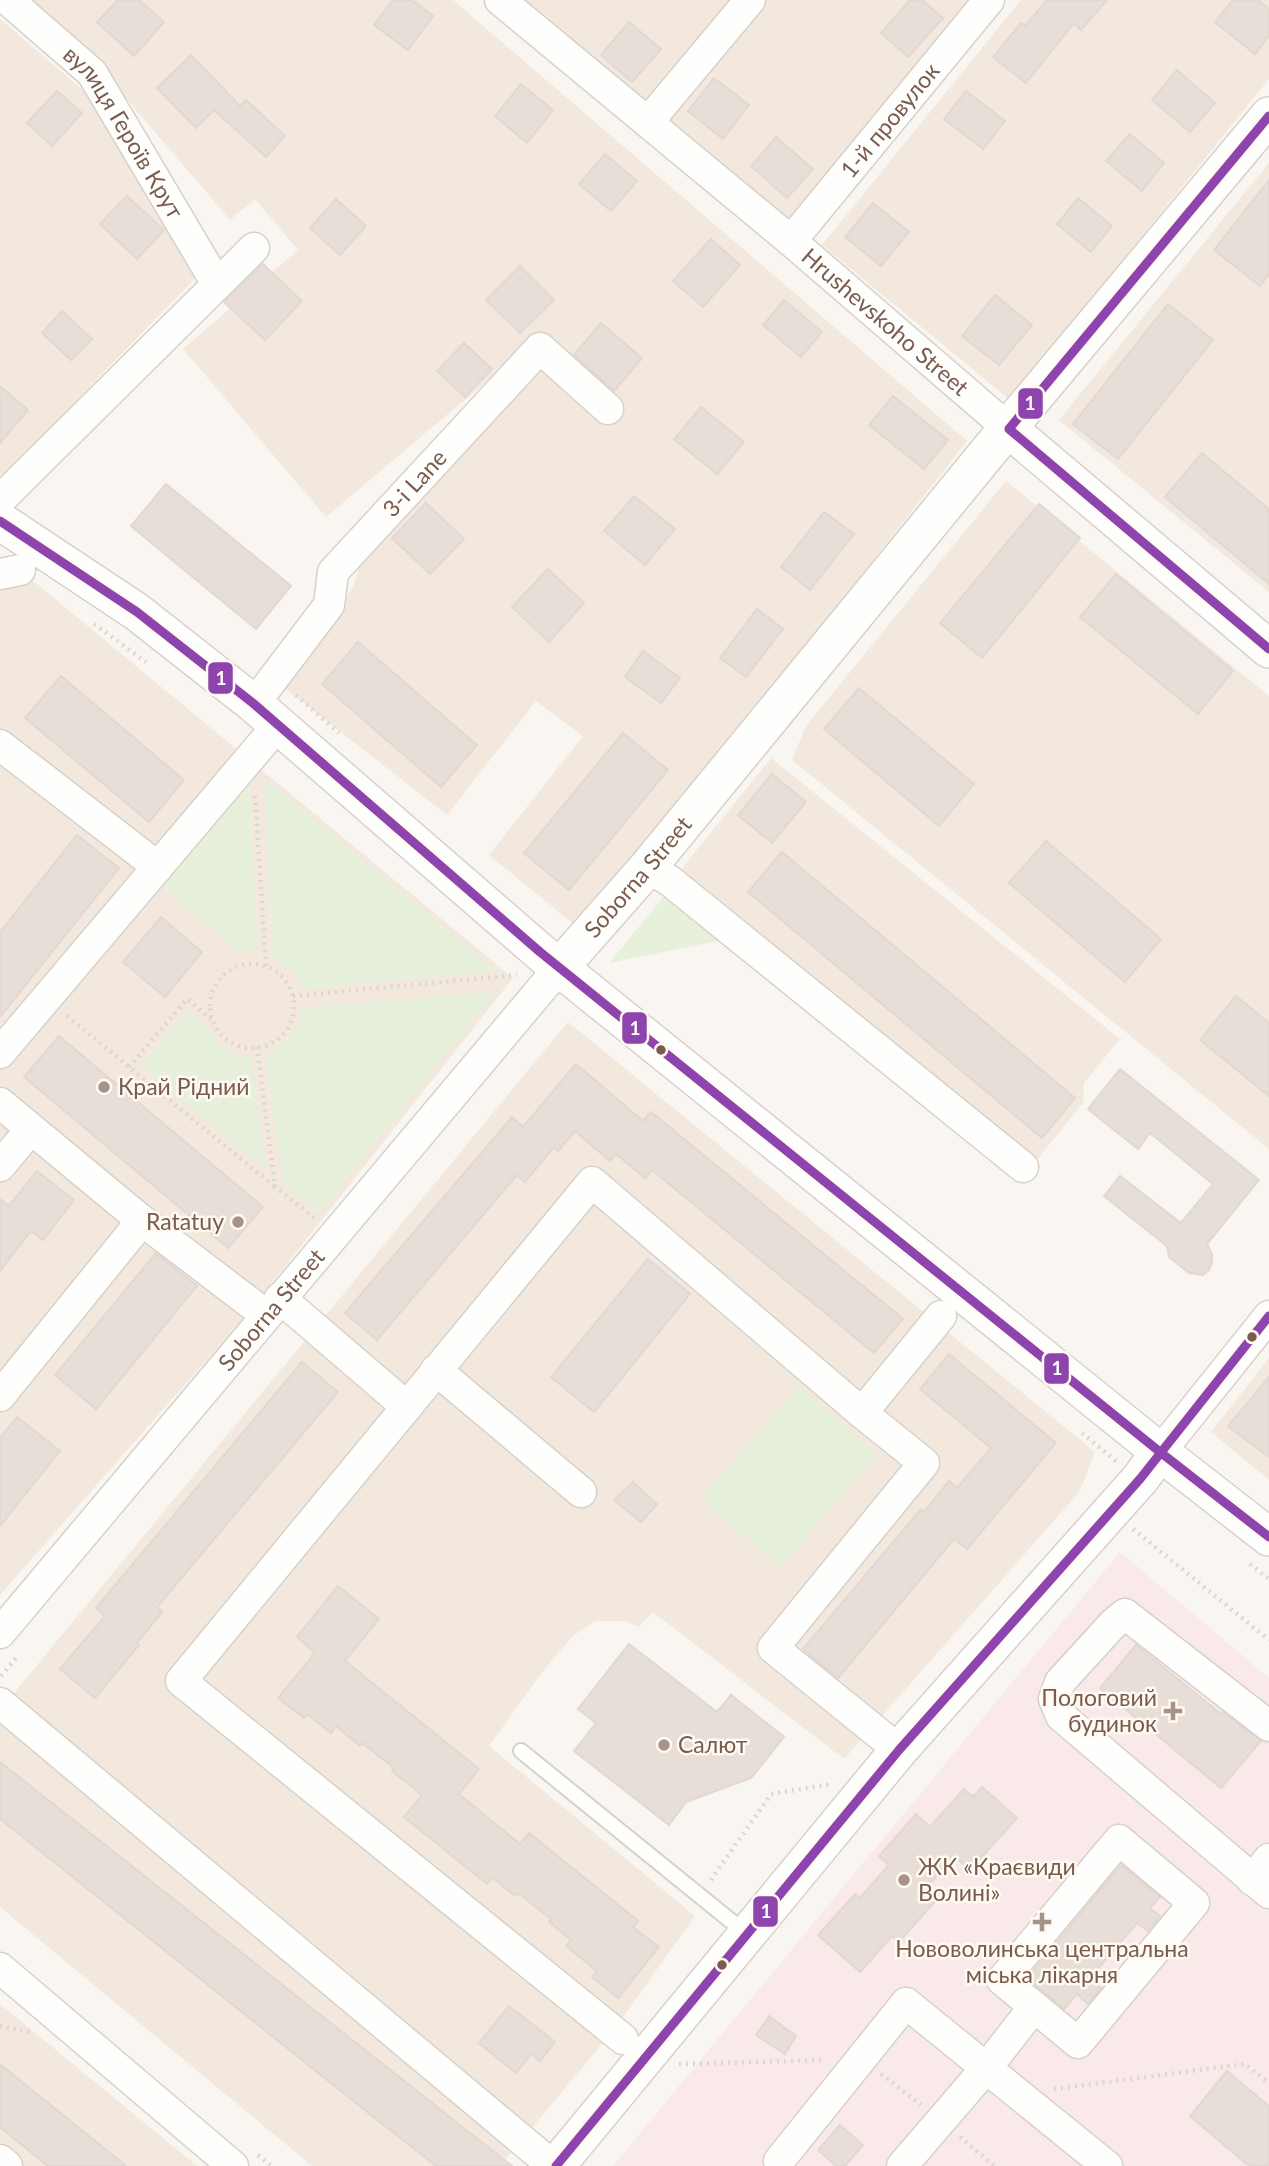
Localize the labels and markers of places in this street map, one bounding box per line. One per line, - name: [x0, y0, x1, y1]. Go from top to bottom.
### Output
- unlabelled marker: [654, 1043, 668, 1057]
- place label: Край Рідний: [118, 1072, 250, 1100]
- marker: Край Рідний: [96, 1079, 112, 1095]
- place label: Ratatuy: [146, 1207, 224, 1235]
- marker: Ratatuy: [230, 1214, 246, 1230]
- unlabelled marker: [1245, 1330, 1259, 1344]
- place label: Пологовий будинок: [1041, 1683, 1157, 1737]
- marker: Пологовий будинок: [1163, 1701, 1183, 1721]
- place label: Салют: [678, 1730, 748, 1758]
- marker: Салют: [656, 1737, 672, 1753]
- place label: ЖК «Краєвиди Волині»: [918, 1852, 1076, 1906]
- marker: ЖК «Краєвиди Волині»: [896, 1872, 912, 1888]
- marker: Нововолинська центральна міська лікарня: [1032, 1912, 1052, 1932]
- place label: Нововолинська центральна міська лікарня: [895, 1934, 1189, 1988]
- unlabelled marker: [715, 1958, 729, 1972]

